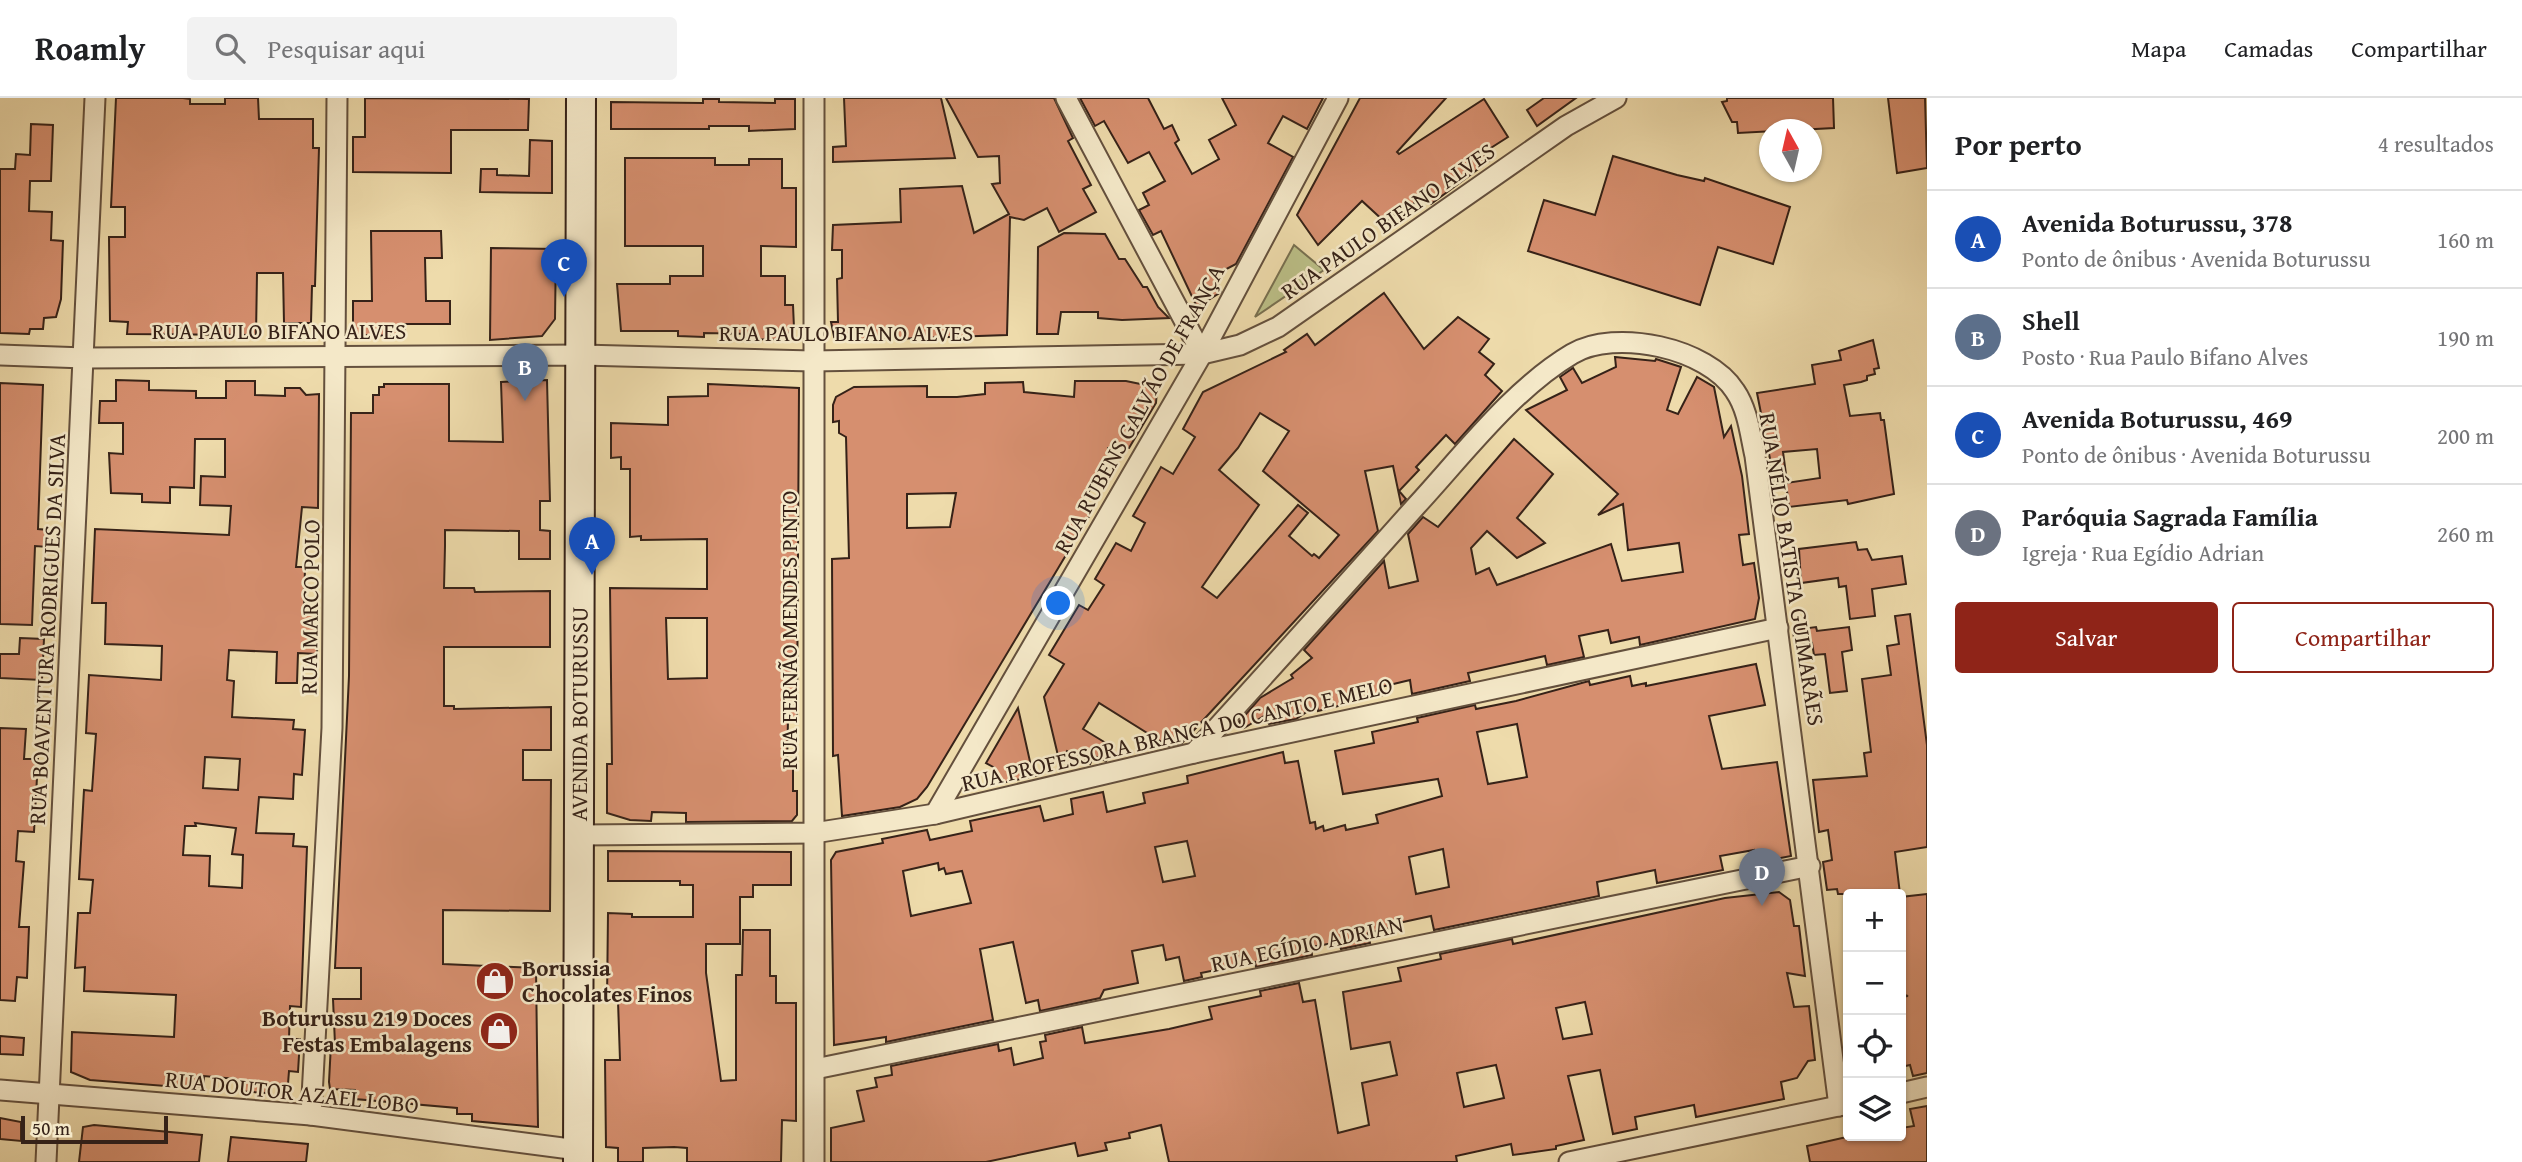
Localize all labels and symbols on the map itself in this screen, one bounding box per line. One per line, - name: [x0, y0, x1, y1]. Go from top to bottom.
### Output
- north arrow: [1759, 119, 1822, 182]
- street label: RUA PAULO BIFANO ALVES: [1274, 134, 1501, 307]
- pin: C: [541, 239, 587, 297]
- street label: RUA RUBENS GALVÃO DE FRANÇA: [1045, 258, 1232, 559]
- street label: RUA PAULO BIFANO ALVES: [152, 314, 406, 347]
- street label: RUA PAULO BIFANO ALVES: [719, 316, 973, 349]
- pin: B: [502, 343, 548, 401]
- street label: RUA NÉLIO BATISTA GUIMARÃES: [1751, 410, 1834, 728]
- street label: RUA BOAVENTURA RODRIGUES DA SILVA: [20, 433, 73, 825]
- street label: RUA FERNÃO MENDES PINTO: [772, 490, 805, 770]
- pin: A: [569, 517, 615, 575]
- street label: RUA MARCO POLO: [291, 519, 328, 695]
- your location: [1041, 586, 1075, 620]
- street label: AVENIDA BOTURUSSU: [562, 607, 596, 821]
- street label: RUA PROFESSORA BRANCA DO CANTO E MELO: [958, 668, 1396, 799]
- pin: D: [1739, 848, 1785, 906]
- street label: RUA EGÍDIO ADRIAN: [1208, 907, 1406, 980]
- place label: Borussia Chocolates Finos: [522, 951, 692, 1010]
- shop icon: Borussia Chocolates Finos: [474, 960, 516, 1002]
- place label: Boturussu 219 Doces Festas Embalagens: [262, 1001, 472, 1060]
- shop icon: Boturussu 219 Doces Festas Embalagens: [478, 1010, 520, 1052]
- street label: RUA DOUTOR AZAEL LOBO: [164, 1062, 420, 1121]
- scale bar: [21, 1113, 168, 1145]

